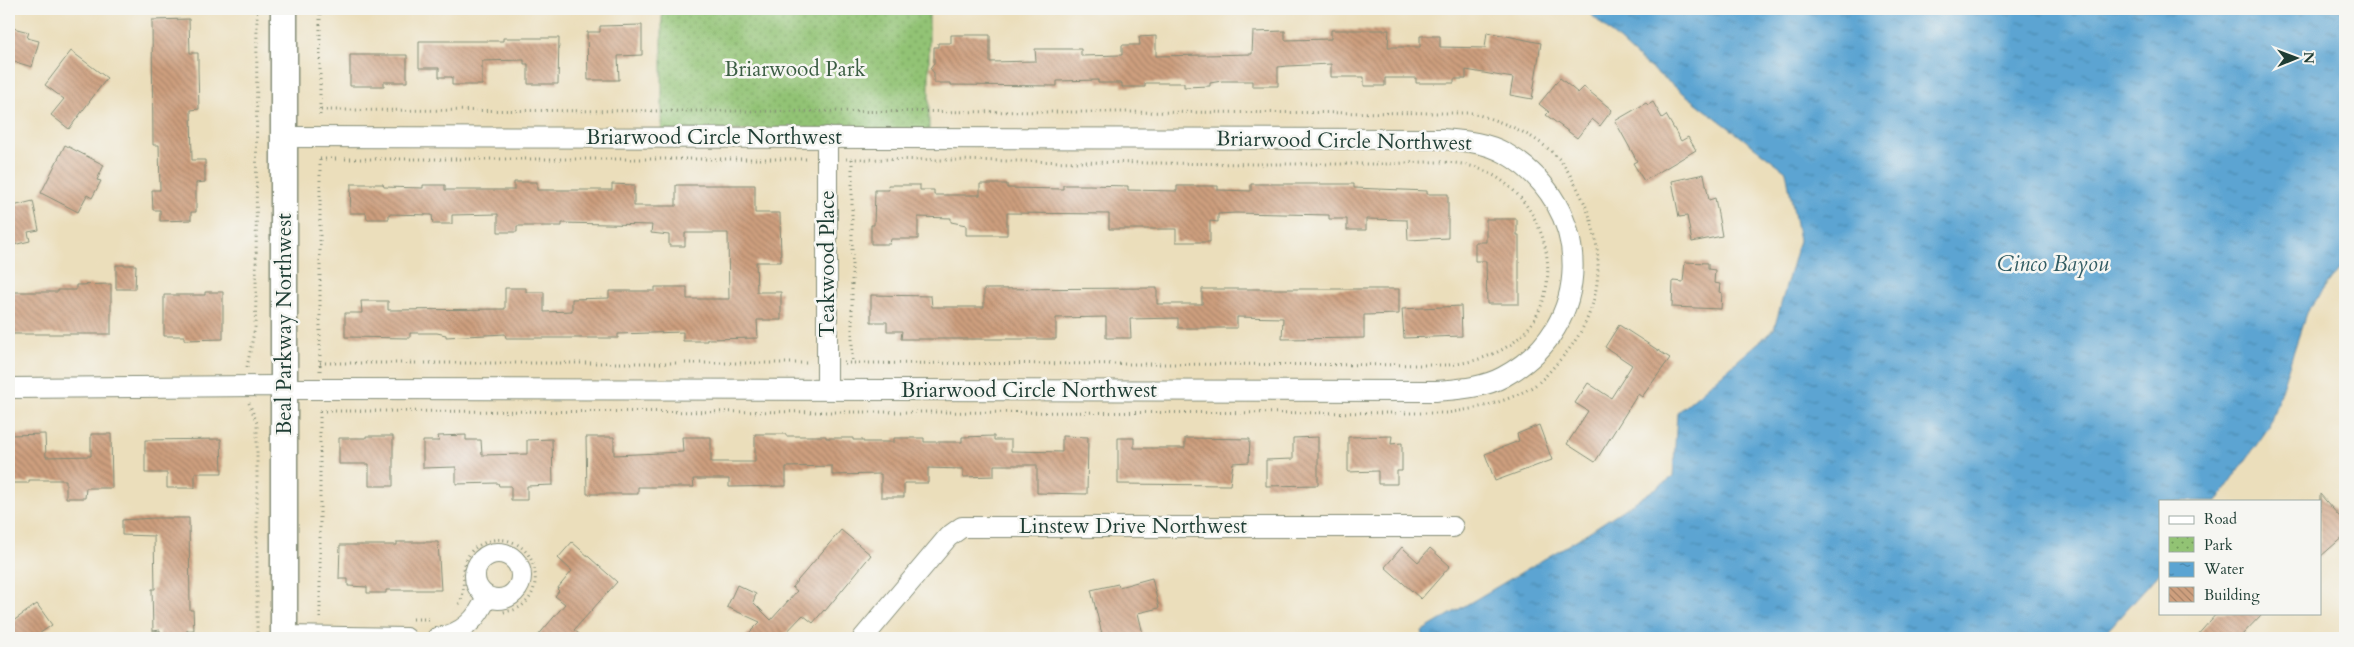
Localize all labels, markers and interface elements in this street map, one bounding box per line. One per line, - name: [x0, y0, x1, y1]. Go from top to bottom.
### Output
- north arrow: [2272, 32, 2322, 82]
- text: N: [2299, 52, 2318, 64]
- park label: Briarwood Park: [724, 55, 866, 84]
- street label: Briarwood Circle Northwest: [586, 123, 842, 152]
- street label: Briarwood Circle Northwest: [1216, 124, 1472, 158]
- street label: Teakwood Place: [813, 190, 842, 338]
- street label: Beal Parkway Northwest: [270, 213, 299, 435]
- water label: Cinco Bayou: [1997, 249, 2109, 279]
- street label: Briarwood Circle Northwest: [901, 376, 1157, 405]
- legend: [2159, 500, 2322, 614]
- text: Road: [2204, 509, 2237, 529]
- street label: Linstew Drive Northwest: [1019, 512, 1247, 541]
- text: Park: [2204, 535, 2233, 555]
- text: Water: [2203, 559, 2245, 579]
- text: Building: [2204, 585, 2260, 605]

